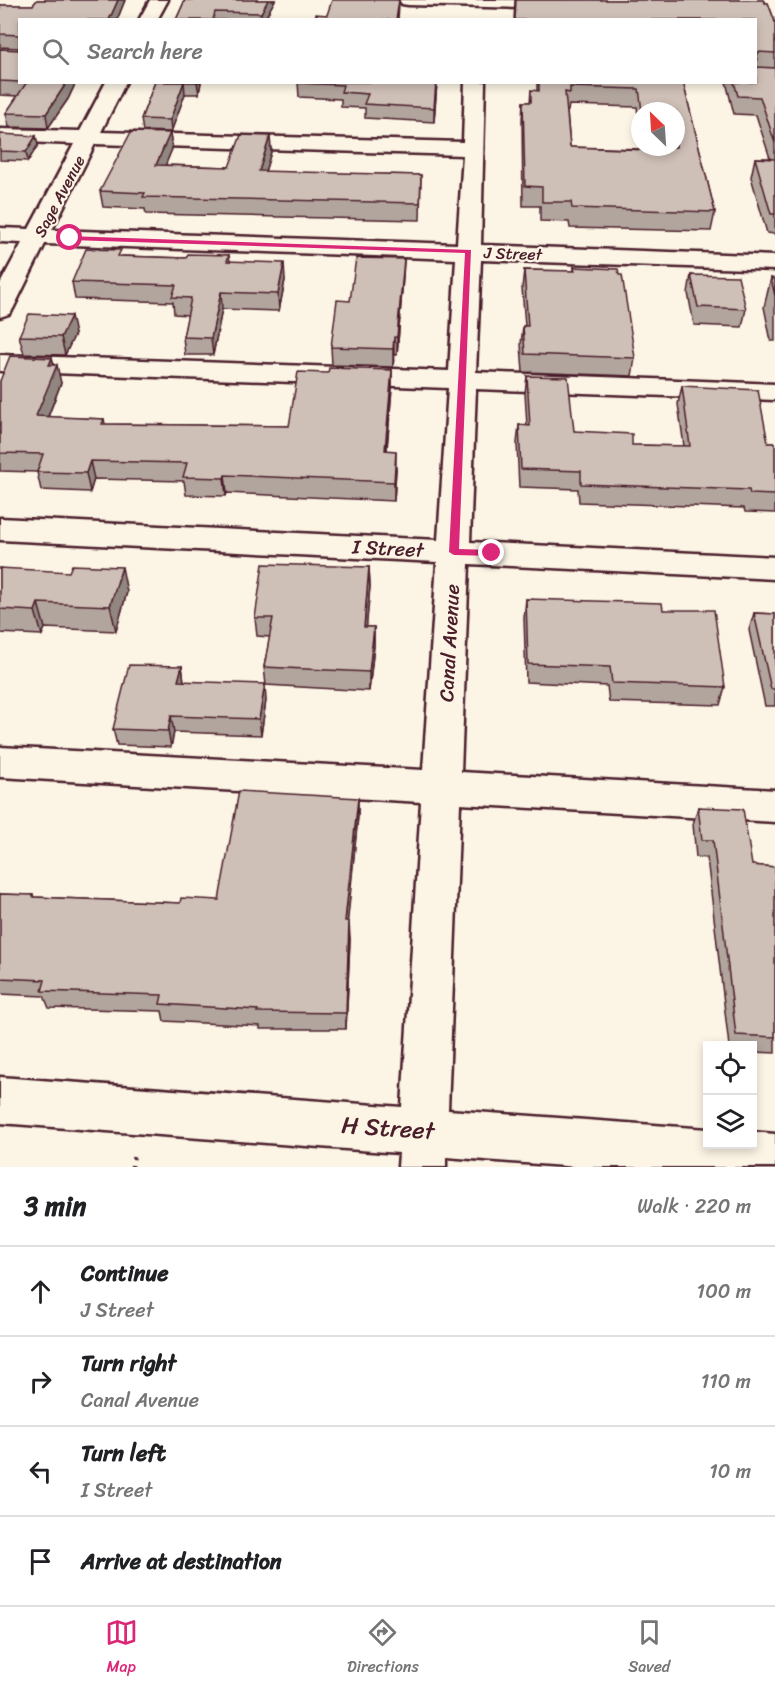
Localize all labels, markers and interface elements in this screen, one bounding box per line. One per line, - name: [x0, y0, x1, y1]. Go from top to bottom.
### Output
- search box: [18, 18, 757, 84]
- text: Search here: [87, 32, 203, 71]
- icon: search: [39, 35, 72, 68]
- north arrow: [631, 102, 685, 156]
- street label: Sage Avenue: [26, 150, 93, 243]
- route start: [56, 224, 82, 250]
- street label: J Street: [482, 238, 543, 269]
- street label: I Street: [350, 529, 425, 568]
- route end: [478, 539, 504, 565]
- street label: Canal Avenue: [429, 583, 470, 703]
- map controls: [703, 1041, 757, 1149]
- button: locate: [703, 1041, 757, 1095]
- button: layers: [703, 1095, 757, 1149]
- street label: H Street: [340, 1104, 437, 1152]
- text: 3 min: [24, 1183, 86, 1229]
- text: Walk · 220 m: [637, 1189, 751, 1224]
- text: Continue: [81, 1254, 169, 1293]
- text: 100 m: [697, 1274, 751, 1309]
- icon: ahead: [24, 1275, 57, 1308]
- text: J Street: [81, 1293, 154, 1328]
- text: Turn right: [81, 1344, 176, 1383]
- text: 110 m: [701, 1364, 751, 1399]
- icon: right: [24, 1365, 57, 1398]
- text: Canal Avenue: [81, 1383, 199, 1418]
- text: Turn left: [81, 1434, 166, 1473]
- text: 10 m: [709, 1454, 751, 1489]
- icon: left: [24, 1455, 57, 1488]
- text: I Street: [81, 1473, 152, 1508]
- text: Arrive at destination: [81, 1542, 282, 1581]
- icon: arrive: [24, 1545, 57, 1578]
- tab: Map: [105, 1616, 138, 1681]
- tab: Directions: [347, 1616, 419, 1681]
- tab: Saved: [628, 1616, 670, 1681]

